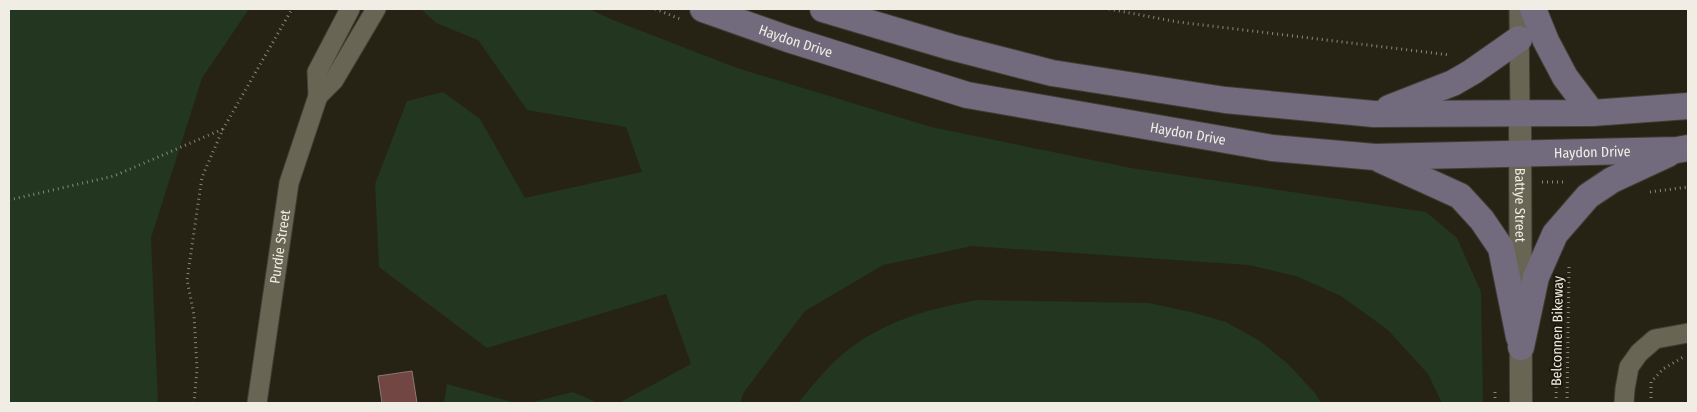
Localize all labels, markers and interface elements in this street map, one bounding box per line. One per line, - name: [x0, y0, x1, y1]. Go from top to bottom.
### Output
- street label: Haydon Drive: [756, 21, 835, 61]
- street label: Haydon Drive: [1149, 119, 1227, 149]
- street label: Haydon Drive: [1554, 143, 1631, 162]
- street label: Battye Street: [1511, 168, 1528, 243]
- street label: Purdie Street: [266, 208, 294, 285]
- street label: Belconnen Bikeway: [1548, 275, 1567, 386]

